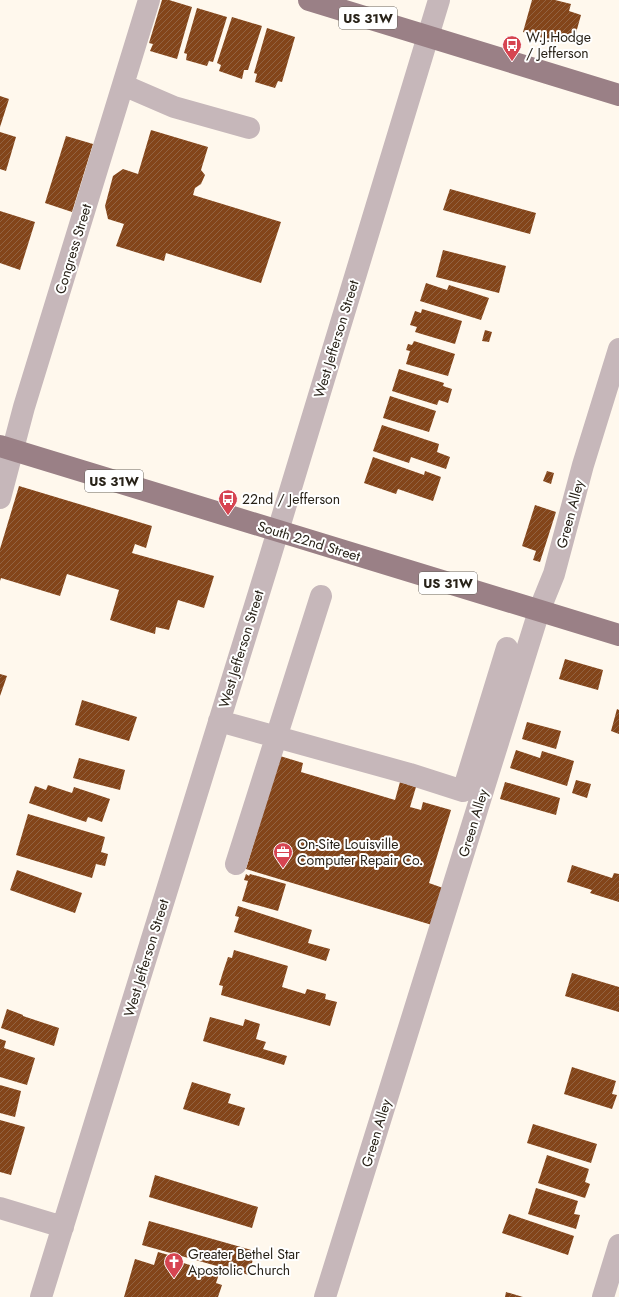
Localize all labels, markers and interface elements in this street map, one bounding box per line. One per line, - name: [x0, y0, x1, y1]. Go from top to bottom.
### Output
- road number: US 31W: [339, 7, 397, 29]
- place label: W.J.Hodge / Jefferson: [526, 27, 591, 63]
- bus stop icon: W.J.Hodge / Jefferson: [501, 34, 523, 62]
- street label: Congress Street: [50, 201, 96, 297]
- street label: West Jefferson Street: [309, 277, 364, 400]
- road number: US 31W: [85, 470, 143, 492]
- street label: Green Alley: [551, 477, 589, 551]
- bus stop icon: 22nd / Jefferson: [217, 488, 239, 516]
- place label: 22nd / Jefferson: [242, 489, 340, 509]
- street label: South 22nd Street: [255, 516, 363, 566]
- road number: US 31W: [419, 572, 477, 594]
- street label: West Jefferson Street: [214, 587, 269, 710]
- street label: Green Alley: [453, 786, 493, 860]
- place label: On-Site Louisville Computer Repair Co.: [297, 834, 423, 870]
- office icon: On-Site Louisville Computer Repair Co.: [272, 841, 294, 869]
- street label: West Jefferson Street: [119, 896, 174, 1019]
- street label: Green Alley: [356, 1096, 396, 1170]
- place label: Greater Bethel Star Apostolic Church: [188, 1244, 300, 1280]
- church icon: Greater Bethel Star Apostolic Church: [163, 1251, 185, 1279]

